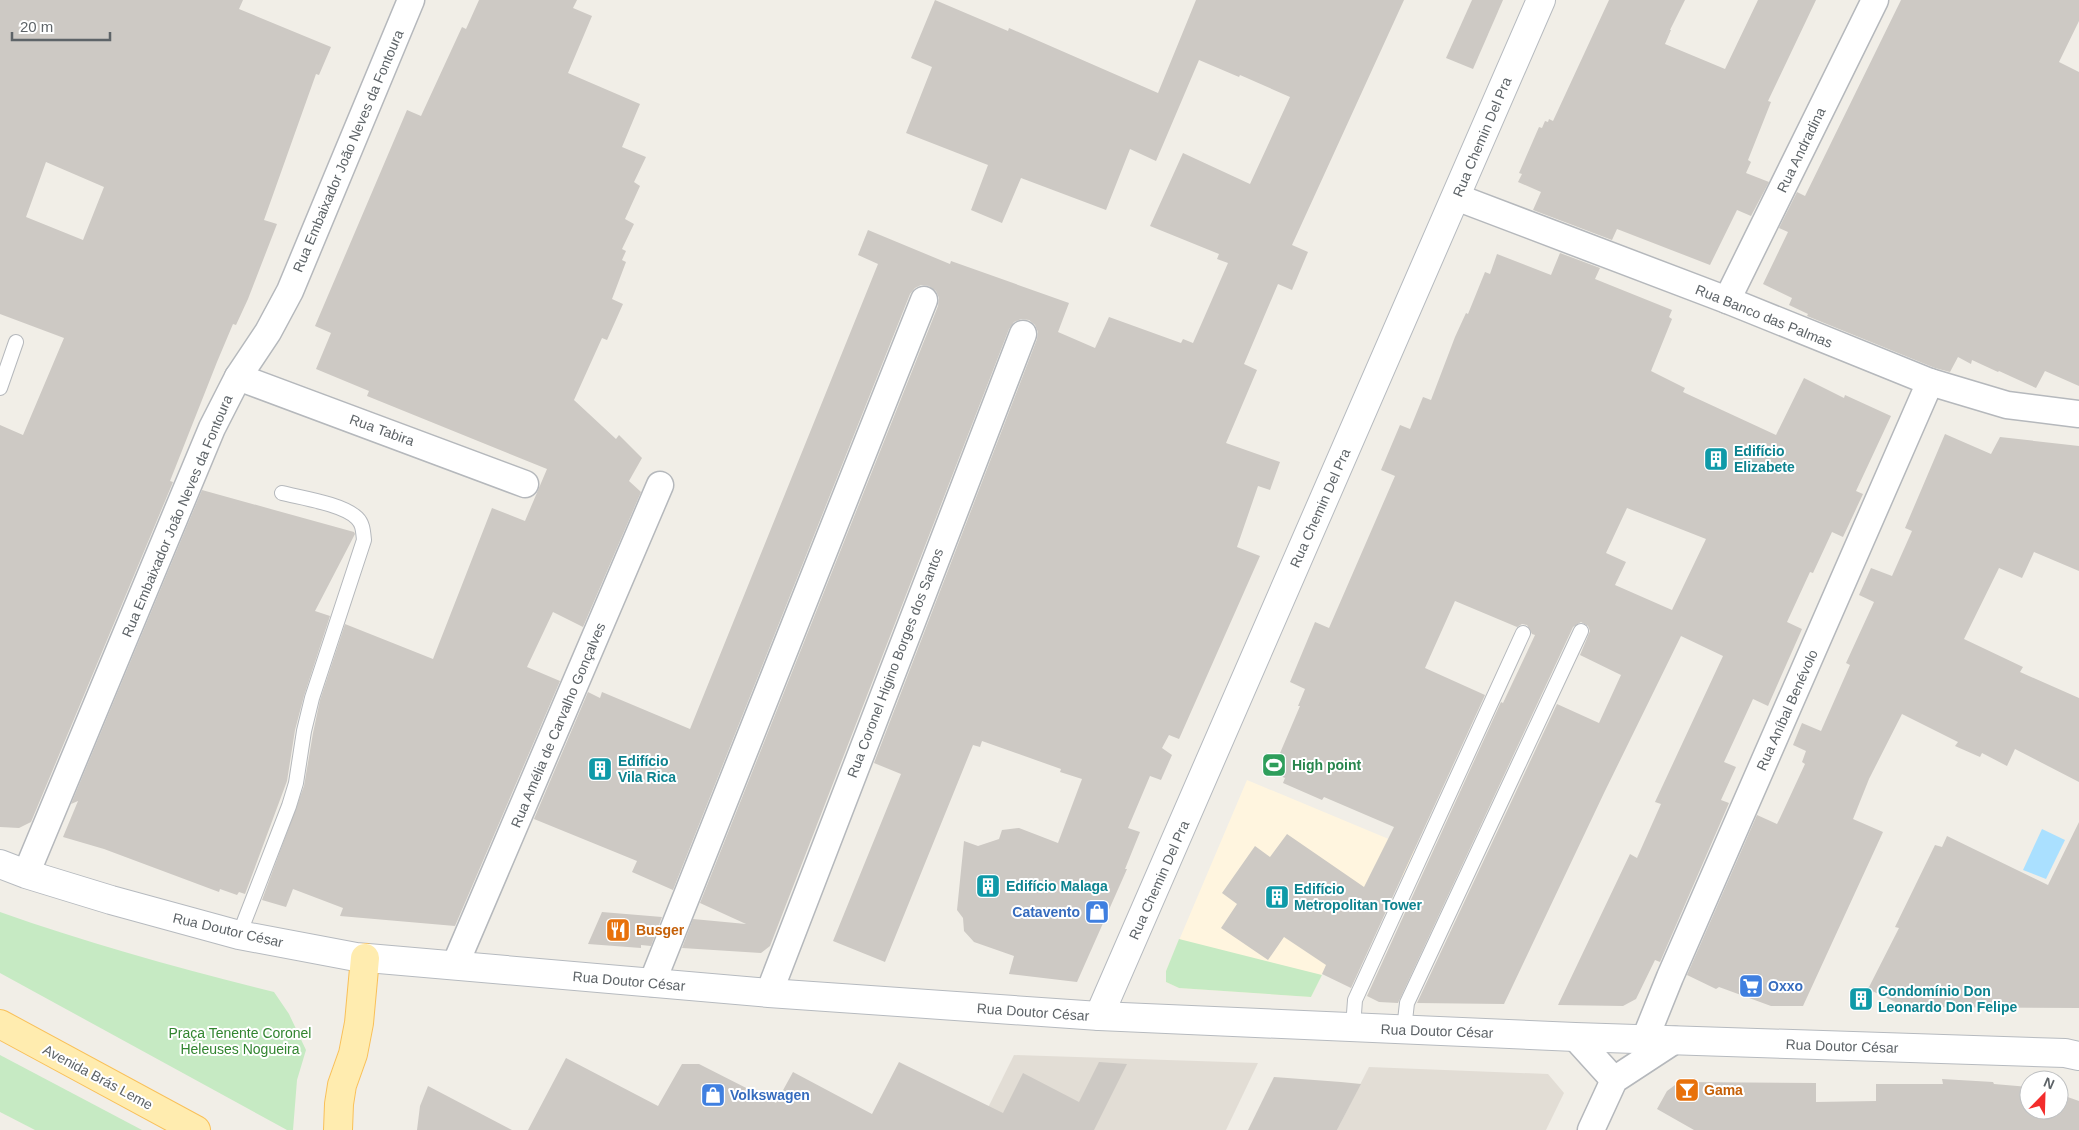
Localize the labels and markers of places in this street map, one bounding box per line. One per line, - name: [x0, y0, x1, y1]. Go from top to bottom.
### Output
- place label: Edifício Elizabete: [1734, 443, 1795, 475]
- building icon: Edifício Elizabete: [1703, 446, 1729, 472]
- sports icon: High point: [1261, 752, 1287, 778]
- place label: Edifício Vila Rica: [618, 753, 676, 785]
- building icon: Edifício Vila Rica: [587, 756, 613, 782]
- place label: High point: [1292, 757, 1362, 773]
- building icon: Edifício Malaga: [975, 873, 1001, 899]
- place label: Edifício Malaga: [1006, 878, 1108, 894]
- place label: Edifício Metropolitan Tower: [1294, 881, 1423, 913]
- building icon: Edifício Metropolitan Tower: [1264, 884, 1290, 910]
- shop icon: Catavento: [1084, 899, 1110, 925]
- place label: Catavento: [1012, 904, 1080, 920]
- restaurant icon: Busger: [605, 917, 631, 943]
- place label: Busger: [636, 922, 685, 938]
- supermarket icon: Oxxo: [1738, 973, 1764, 999]
- place label: Oxxo: [1768, 978, 1803, 994]
- place label: Condomínio Don Leonardo Don Felipe: [1878, 983, 2017, 1015]
- building icon: Condomínio Don Leonardo Don Felipe: [1848, 986, 1874, 1012]
- bar icon: Gama: [1674, 1077, 1700, 1103]
- shop icon: Volkswagen: [700, 1082, 726, 1108]
- place label: Gama: [1704, 1082, 1743, 1098]
- place label: Volkswagen: [730, 1087, 810, 1103]

